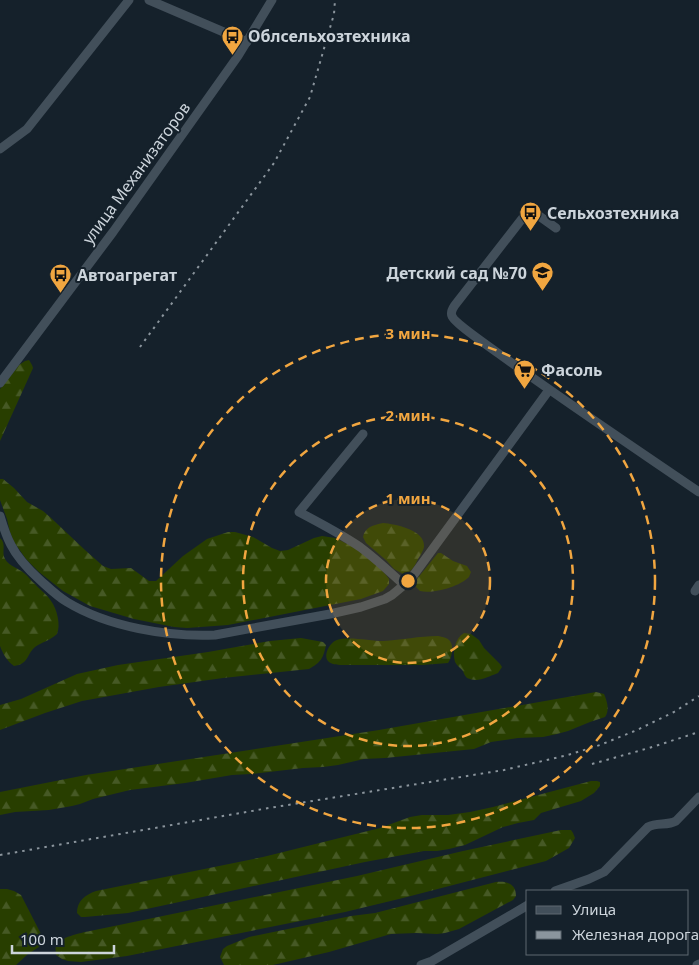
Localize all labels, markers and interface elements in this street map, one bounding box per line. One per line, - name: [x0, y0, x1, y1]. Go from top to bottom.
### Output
- bus stop icon: Облсельхозтехника: [220, 24, 244, 55]
- place label: Облсельхозтехника: [248, 25, 411, 47]
- street label: улица Механизаторов: [77, 98, 195, 248]
- bus stop icon: Сельхозтехника: [519, 201, 543, 232]
- place label: Сельхозтехника: [547, 202, 679, 224]
- school or university icon: Детский сад №70: [531, 261, 555, 292]
- place label: Детский сад №70: [386, 262, 527, 284]
- bus stop icon: Автоагрегат: [49, 263, 73, 294]
- place label: Автоагрегат: [77, 264, 177, 286]
- text: 3 мин: [386, 323, 431, 343]
- supermarket icon: Фасоль: [513, 358, 537, 389]
- place label: Фасоль: [541, 359, 603, 381]
- text: 2 мин: [386, 405, 431, 425]
- text: 1 мин: [386, 488, 431, 508]
- centre of rings: [399, 572, 417, 590]
- legend: [526, 890, 689, 955]
- text: Улица: [572, 899, 616, 919]
- scale bar: [12, 922, 115, 954]
- text: Железная дорога: [572, 924, 699, 944]
- text: 100 m: [20, 929, 64, 949]

